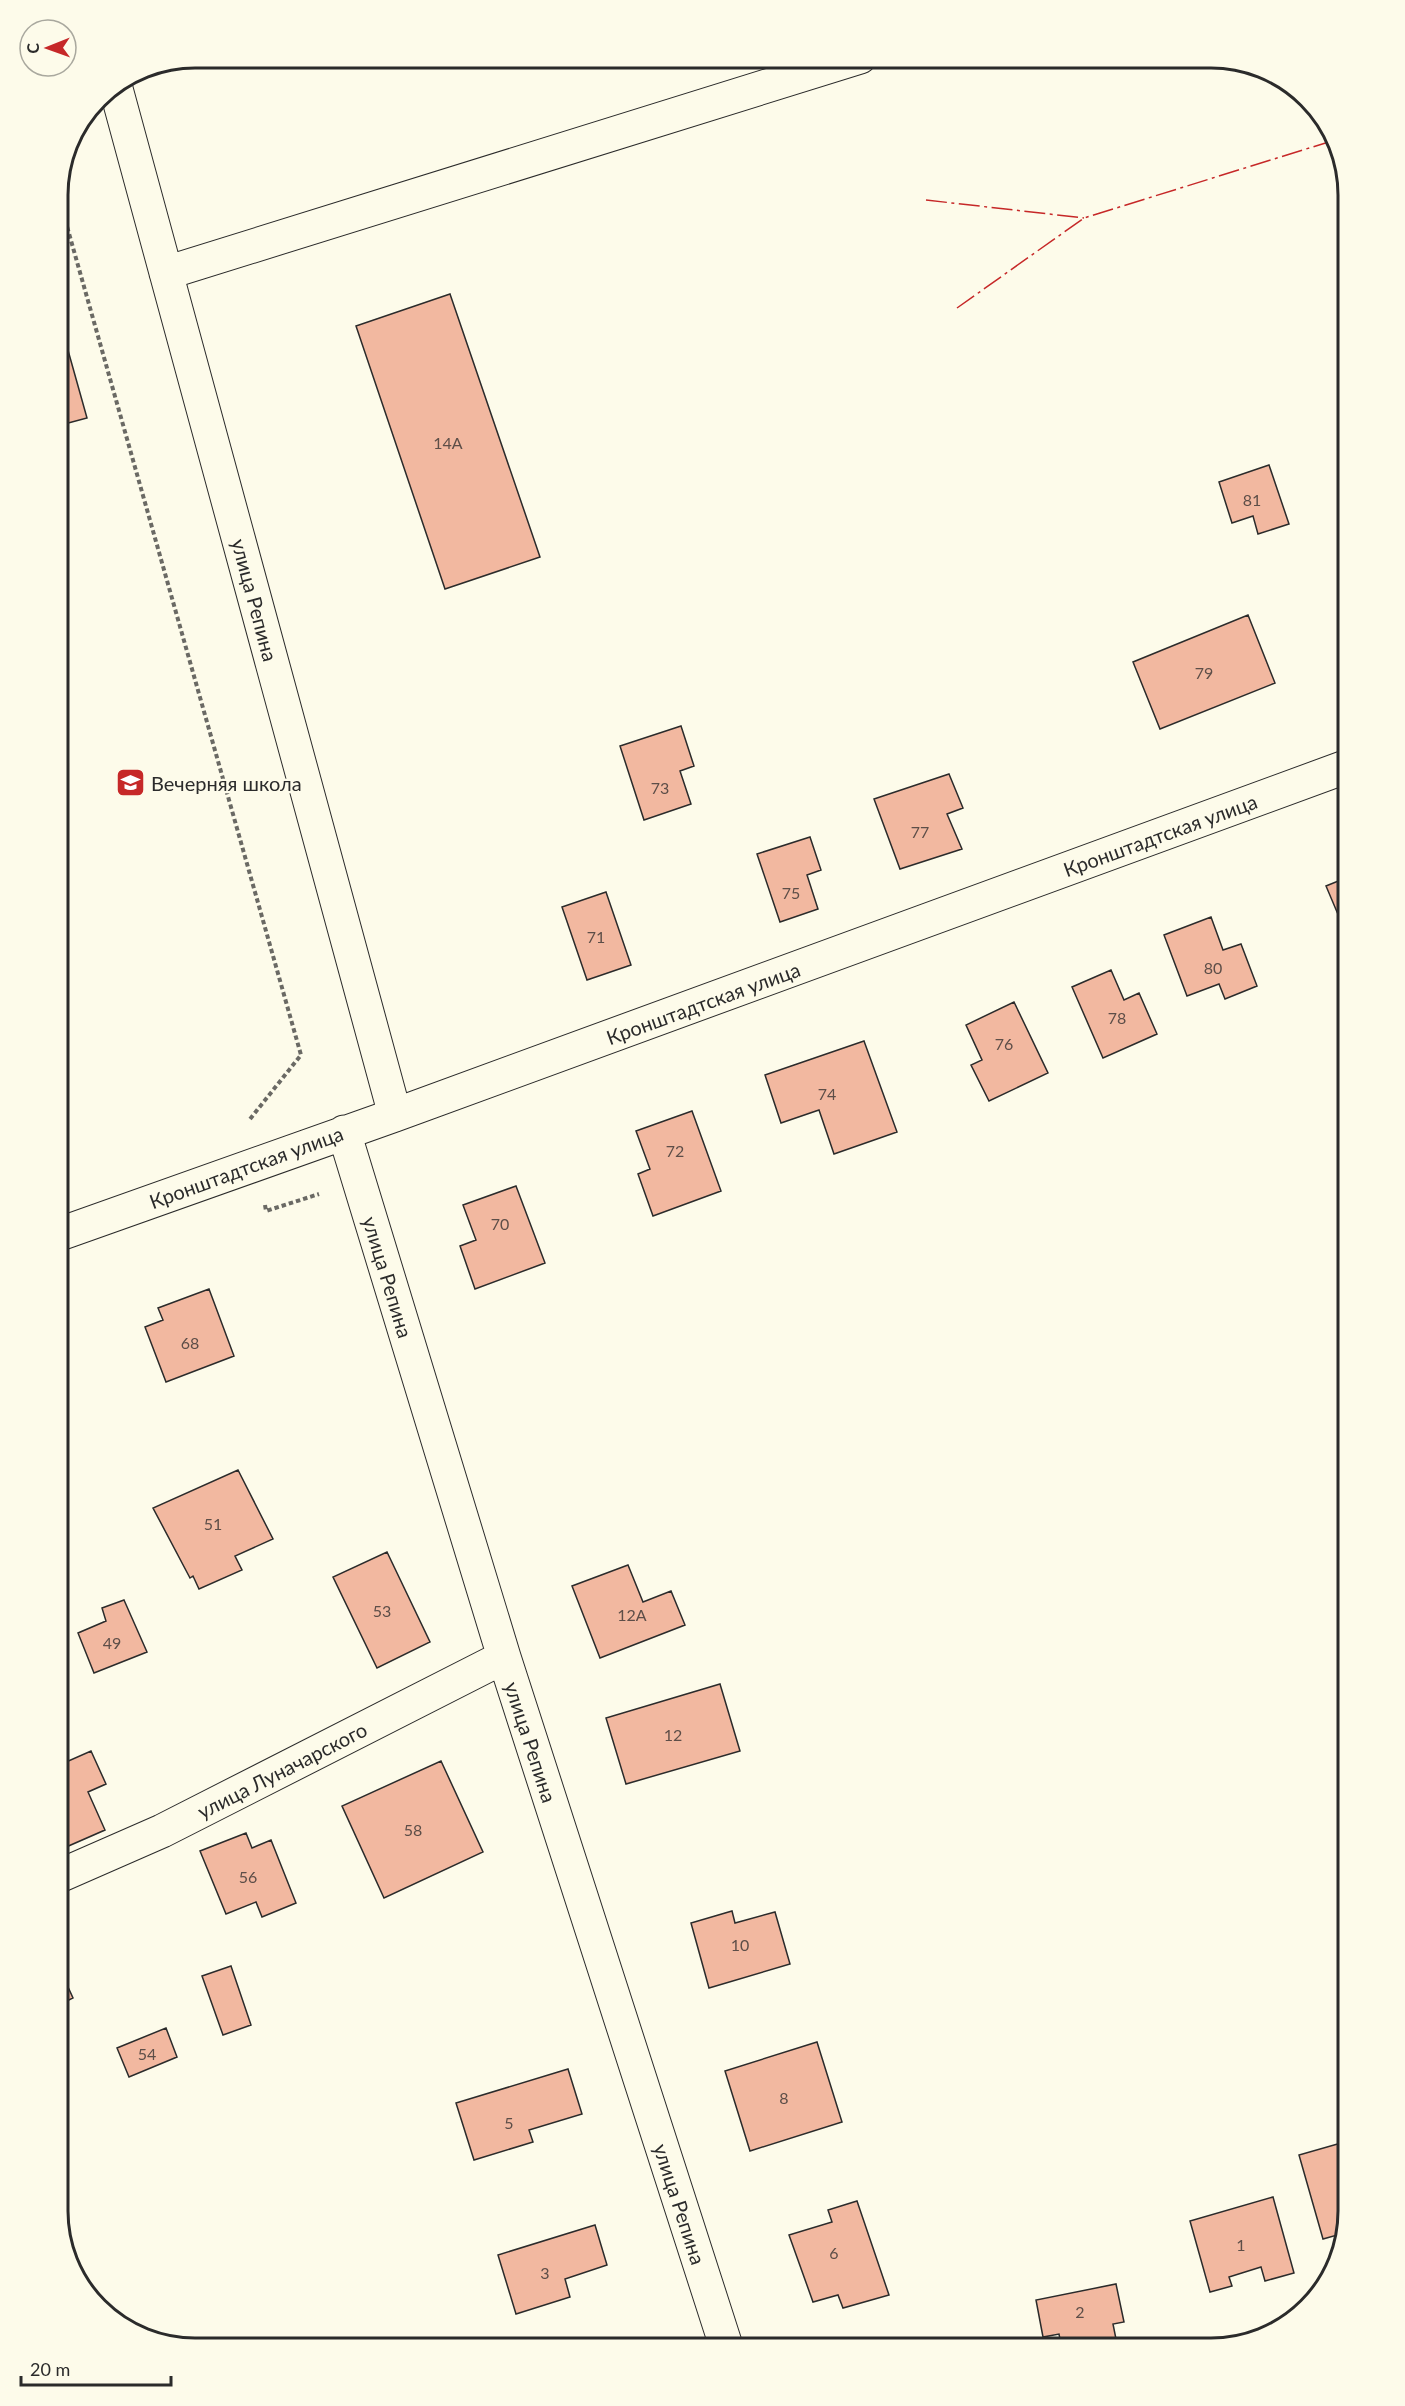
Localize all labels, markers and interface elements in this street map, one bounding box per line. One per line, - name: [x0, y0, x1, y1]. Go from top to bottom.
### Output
- north arrow: [18, 18, 78, 78]
- text: С: [23, 42, 42, 54]
- house number: 14А: [433, 433, 463, 452]
- house number: 81: [1243, 490, 1261, 509]
- street label: улица Репина: [227, 536, 283, 664]
- house number: 79: [1195, 663, 1213, 682]
- school or university icon: Вечерняя школа: [114, 767, 146, 799]
- place label: Вечерняя школа: [151, 771, 302, 795]
- house number: 73: [651, 778, 669, 797]
- street label: Кронштадтская улица: [1060, 789, 1260, 881]
- house number: 77: [911, 822, 929, 841]
- house number: 75: [782, 883, 800, 902]
- house number: 71: [587, 927, 605, 946]
- street label: Кронштадтская улица: [603, 957, 803, 1049]
- house number: 80: [1204, 958, 1222, 977]
- house number: 78: [1108, 1008, 1126, 1027]
- house number: 76: [995, 1034, 1013, 1053]
- house number: 74: [818, 1084, 836, 1103]
- street label: Кронштадтская улица: [146, 1121, 346, 1213]
- house number: 72: [666, 1141, 684, 1160]
- street label: улица Репина: [358, 1213, 418, 1341]
- house number: 70: [491, 1214, 509, 1233]
- house number: 68: [181, 1333, 199, 1352]
- house number: 51: [204, 1514, 222, 1533]
- house number: 53: [373, 1601, 391, 1620]
- house number: 12А: [617, 1605, 647, 1624]
- house number: 49: [103, 1633, 121, 1652]
- street label: улица Репина: [500, 1678, 562, 1806]
- street label: улица Луначарского: [193, 1717, 371, 1823]
- house number: 12: [664, 1725, 682, 1744]
- house number: 58: [404, 1820, 422, 1839]
- house number: 56: [239, 1867, 257, 1886]
- house number: 10: [731, 1935, 749, 1954]
- house number: 54: [138, 2044, 156, 2063]
- house number: 8: [779, 2088, 789, 2107]
- house number: 5: [504, 2113, 514, 2132]
- street label: улица Репина: [649, 2140, 711, 2268]
- house number: 1: [1236, 2235, 1246, 2254]
- house number: 6: [829, 2243, 839, 2262]
- house number: 3: [540, 2263, 550, 2282]
- house number: 2: [1075, 2302, 1085, 2321]
- scale bar: [21, 2349, 171, 2387]
- text: 20 m: [30, 2358, 70, 2380]

